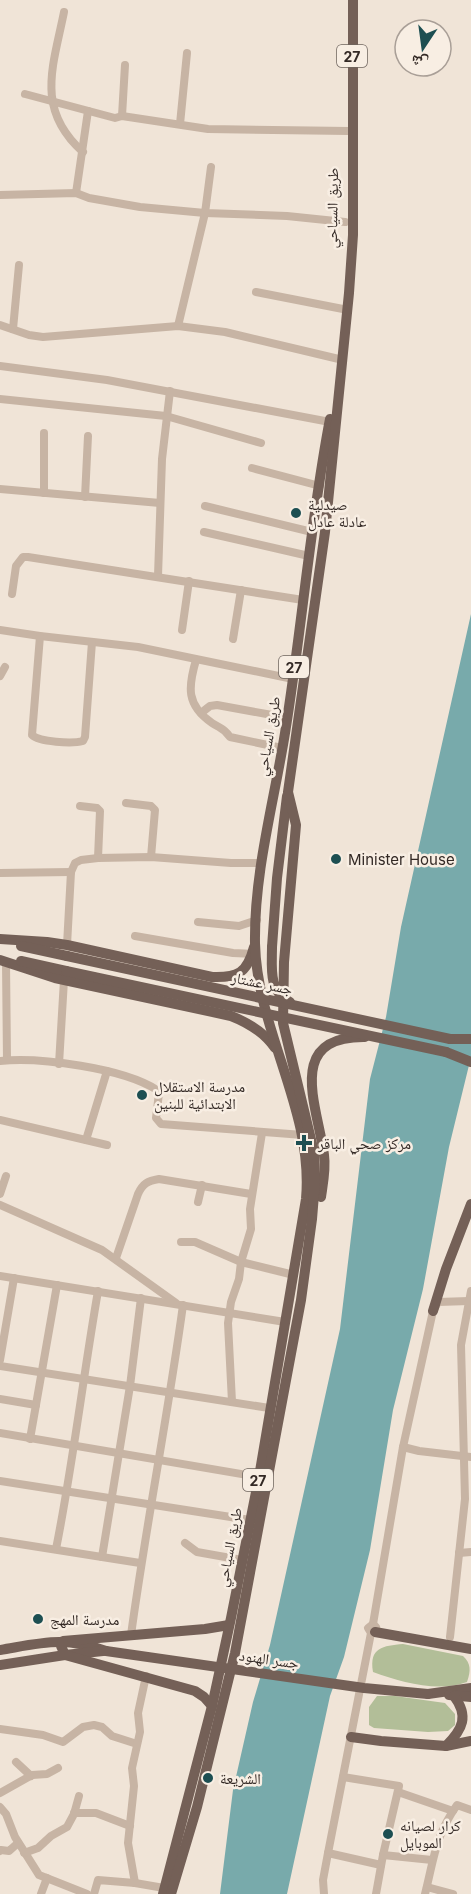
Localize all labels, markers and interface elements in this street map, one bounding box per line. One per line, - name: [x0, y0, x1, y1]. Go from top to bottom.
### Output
- north arrow: [393, 18, 453, 78]
- road number: 27: [337, 45, 367, 67]
- text: ش: [409, 51, 430, 74]
- street label: طريق السياحي: [322, 167, 345, 249]
- place label: صيدلية عادلة عادل: [308, 495, 367, 532]
- marker: صيدلية عادلة عادل: [289, 506, 303, 520]
- road number: 27: [279, 656, 309, 678]
- street label: طريق السياحي: [252, 695, 287, 778]
- place label: Minister House: [348, 850, 455, 869]
- marker: Minister House: [329, 852, 343, 866]
- street label: جسر عشتار: [229, 967, 295, 999]
- place label: مدرسة الاستقلال الابتدائية للبنين: [154, 1077, 245, 1114]
- marker: مدرسة الاستقلال الابتدائية للبنين: [135, 1088, 149, 1102]
- marker: مركز صحي الباقر: [295, 1134, 313, 1152]
- place label: مركز صحي الباقر: [317, 1134, 411, 1155]
- road number: 27: [243, 1469, 273, 1491]
- street label: طريق السياحي: [212, 1505, 249, 1589]
- place label: مدرسة المهج: [50, 1610, 119, 1630]
- marker: مدرسة المهج: [31, 1612, 45, 1626]
- street label: جسر الهنود: [238, 1645, 300, 1673]
- place label: الشريعة: [220, 1769, 261, 1788]
- marker: الشريعة: [201, 1771, 215, 1785]
- place label: كرار لصيانه الموبايل: [400, 1816, 461, 1853]
- marker: كرار لصيانه الموبايل: [381, 1827, 395, 1841]

